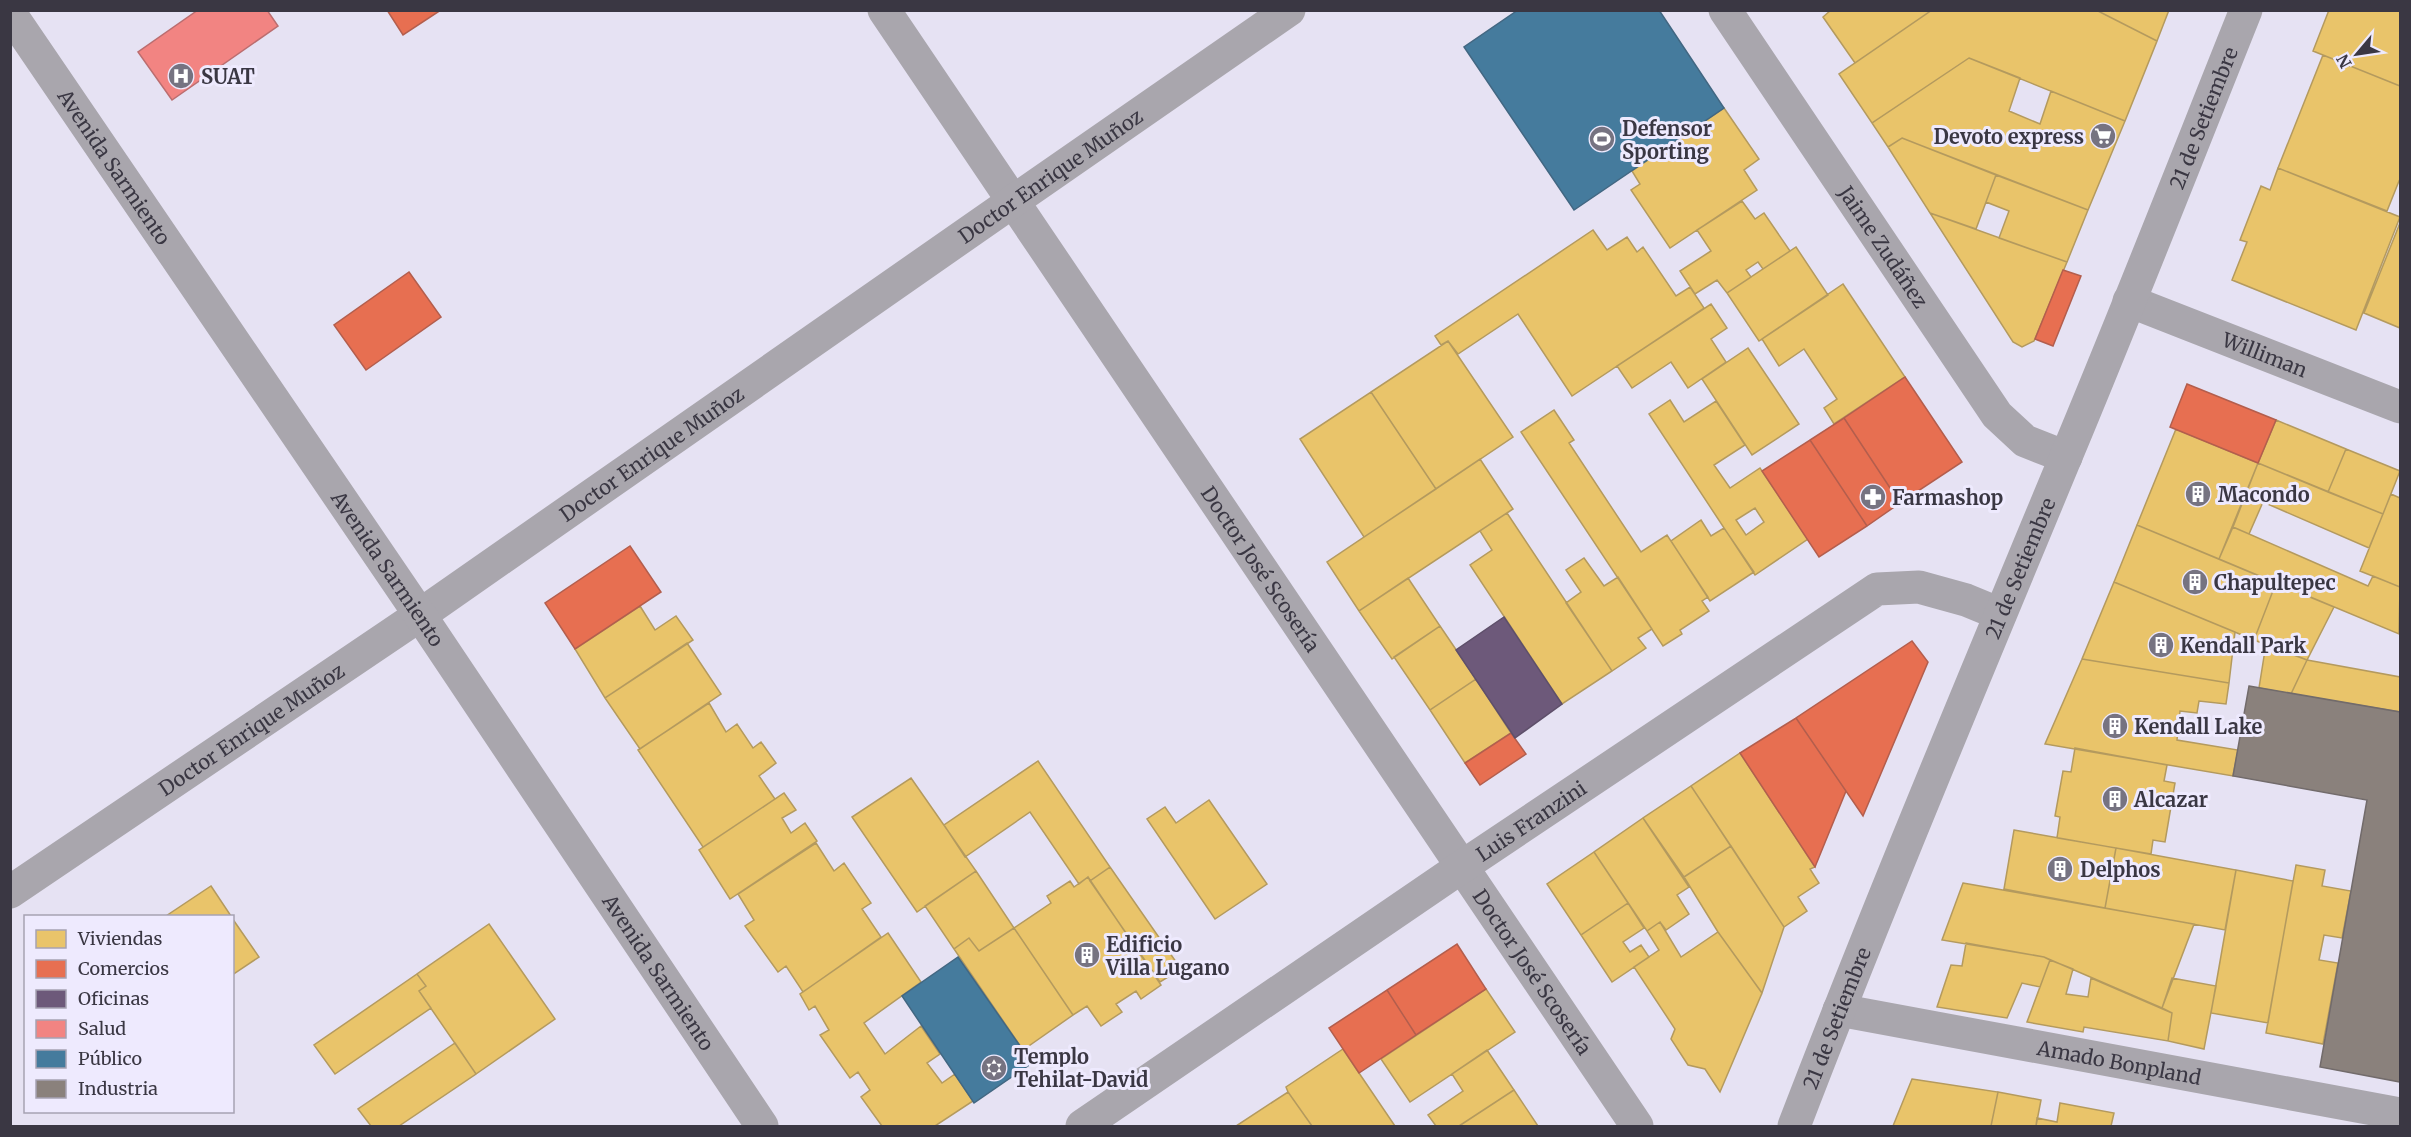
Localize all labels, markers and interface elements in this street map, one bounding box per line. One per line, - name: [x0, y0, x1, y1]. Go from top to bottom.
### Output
- north arrow: [2327, 24, 2387, 84]
- street label: 21 de Setiembre: [2164, 43, 2242, 192]
- text: N: [2332, 51, 2356, 72]
- hospital icon: SUAT: [166, 61, 196, 91]
- place label: SUAT: [201, 64, 255, 89]
- street label: Avenida Sarmiento: [52, 83, 177, 249]
- street label: Doctor Enrique Muñoz: [953, 103, 1147, 248]
- place label: Defensor Sporting: [1622, 116, 1712, 164]
- supermarket icon: Devoto express: [2088, 121, 2118, 151]
- sports icon: Defensor Sporting: [1587, 124, 1617, 154]
- place label: Devoto express: [1933, 124, 2084, 149]
- street label: Jaime Zudáñez: [1833, 180, 1934, 312]
- street label: Williman: [2218, 326, 2311, 382]
- street label: Doctor Enrique Muñoz: [555, 381, 748, 526]
- building icon: Macondo: [2183, 479, 2213, 509]
- street label: Doctor José Scosería: [1196, 481, 1326, 657]
- pharmacy icon: Farmashop: [1858, 482, 1888, 512]
- place label: Macondo: [2218, 482, 2310, 507]
- street label: Avenida Sarmiento: [326, 485, 450, 651]
- place label: Farmashop: [1892, 485, 2004, 510]
- street label: 21 de Setiembre: [1979, 494, 2060, 642]
- building icon: Chapultepec: [2180, 567, 2210, 597]
- place label: Chapultepec: [2214, 570, 2336, 595]
- building icon: Kendall Park: [2146, 630, 2176, 660]
- place label: Kendall Park: [2180, 633, 2306, 658]
- street label: Doctor Enrique Muñoz: [154, 657, 349, 801]
- building icon: Kendall Lake: [2100, 711, 2130, 741]
- place label: Kendall Lake: [2134, 714, 2262, 739]
- street label: Luis Franzini: [1471, 775, 1591, 866]
- building icon: Alcazar: [2100, 784, 2130, 814]
- place label: Alcazar: [2133, 787, 2208, 812]
- building icon: Delphos: [2045, 854, 2075, 884]
- place label: Delphos: [2080, 857, 2161, 882]
- street label: Doctor José Scosería: [1468, 884, 1598, 1059]
- street label: Avenida Sarmiento: [597, 888, 720, 1055]
- legend: [24, 915, 234, 1113]
- text: Viviendas: [77, 927, 163, 950]
- place label: Edificio Villa Lugano: [1105, 932, 1230, 980]
- building icon: Edificio Villa Lugano: [1072, 940, 1102, 970]
- street label: 21 de Setiembre: [1797, 943, 1875, 1092]
- text: Comercios: [78, 957, 169, 980]
- text: Oficinas: [78, 987, 149, 1010]
- text: Salud: [78, 1017, 126, 1040]
- street label: Amado Bonpland: [2034, 1034, 2203, 1089]
- place label: Templo Tehilat-David: [1014, 1044, 1148, 1092]
- text: Público: [78, 1047, 142, 1070]
- synagogue icon: Templo Tehilat-David: [979, 1053, 1009, 1083]
- text: Industria: [78, 1077, 158, 1100]

